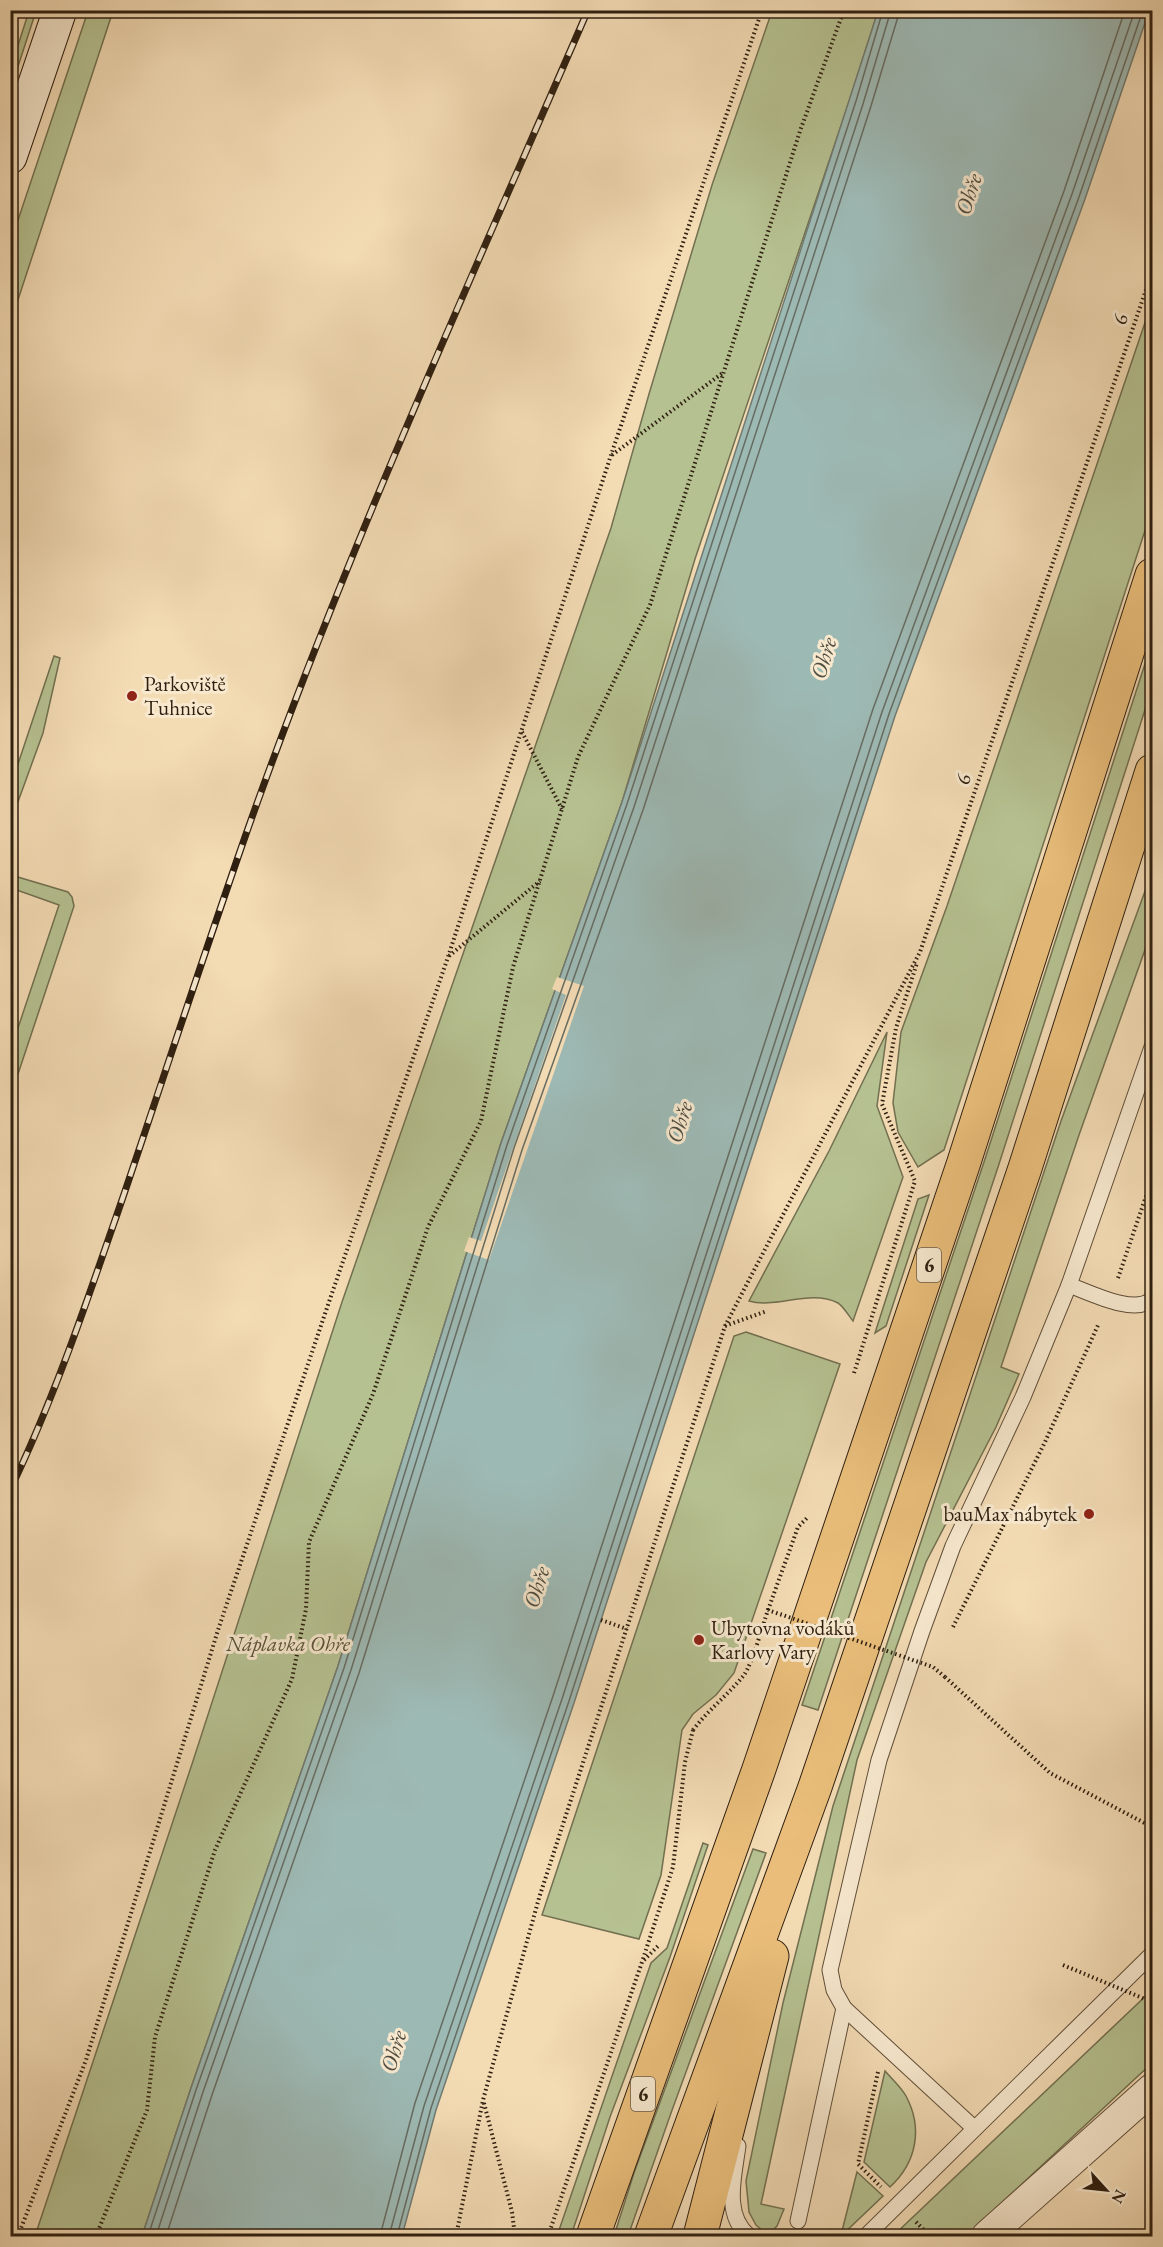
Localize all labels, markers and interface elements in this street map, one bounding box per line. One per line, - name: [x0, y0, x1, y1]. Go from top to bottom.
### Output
- water label: Ohře: [948, 169, 989, 219]
- street label: 6: [1105, 310, 1134, 328]
- water label: Ohře: [803, 633, 844, 682]
- place label: Parkoviště Tuhnice: [144, 670, 226, 721]
- marker: Parkoviště Tuhnice: [125, 689, 139, 703]
- street label: 6: [948, 770, 977, 788]
- water label: Ohře: [659, 1097, 700, 1146]
- road number: 6: [917, 1248, 941, 1282]
- place label: bauMax nábytek: [943, 1500, 1078, 1527]
- marker: bauMax nábytek: [1082, 1507, 1096, 1521]
- water label: Ohře: [516, 1562, 557, 1611]
- place label: Ubytovna vodáků Karlovy Vary: [711, 1614, 855, 1665]
- park label: Náplavka Ohře: [225, 1630, 351, 1657]
- marker: Ubytovna vodáků Karlovy Vary: [692, 1633, 706, 1647]
- water label: Ohře: [373, 2026, 414, 2075]
- road number: 6: [631, 2077, 655, 2111]
- north arrow: [1076, 2160, 1136, 2220]
- text: N: [1107, 2186, 1131, 2207]

